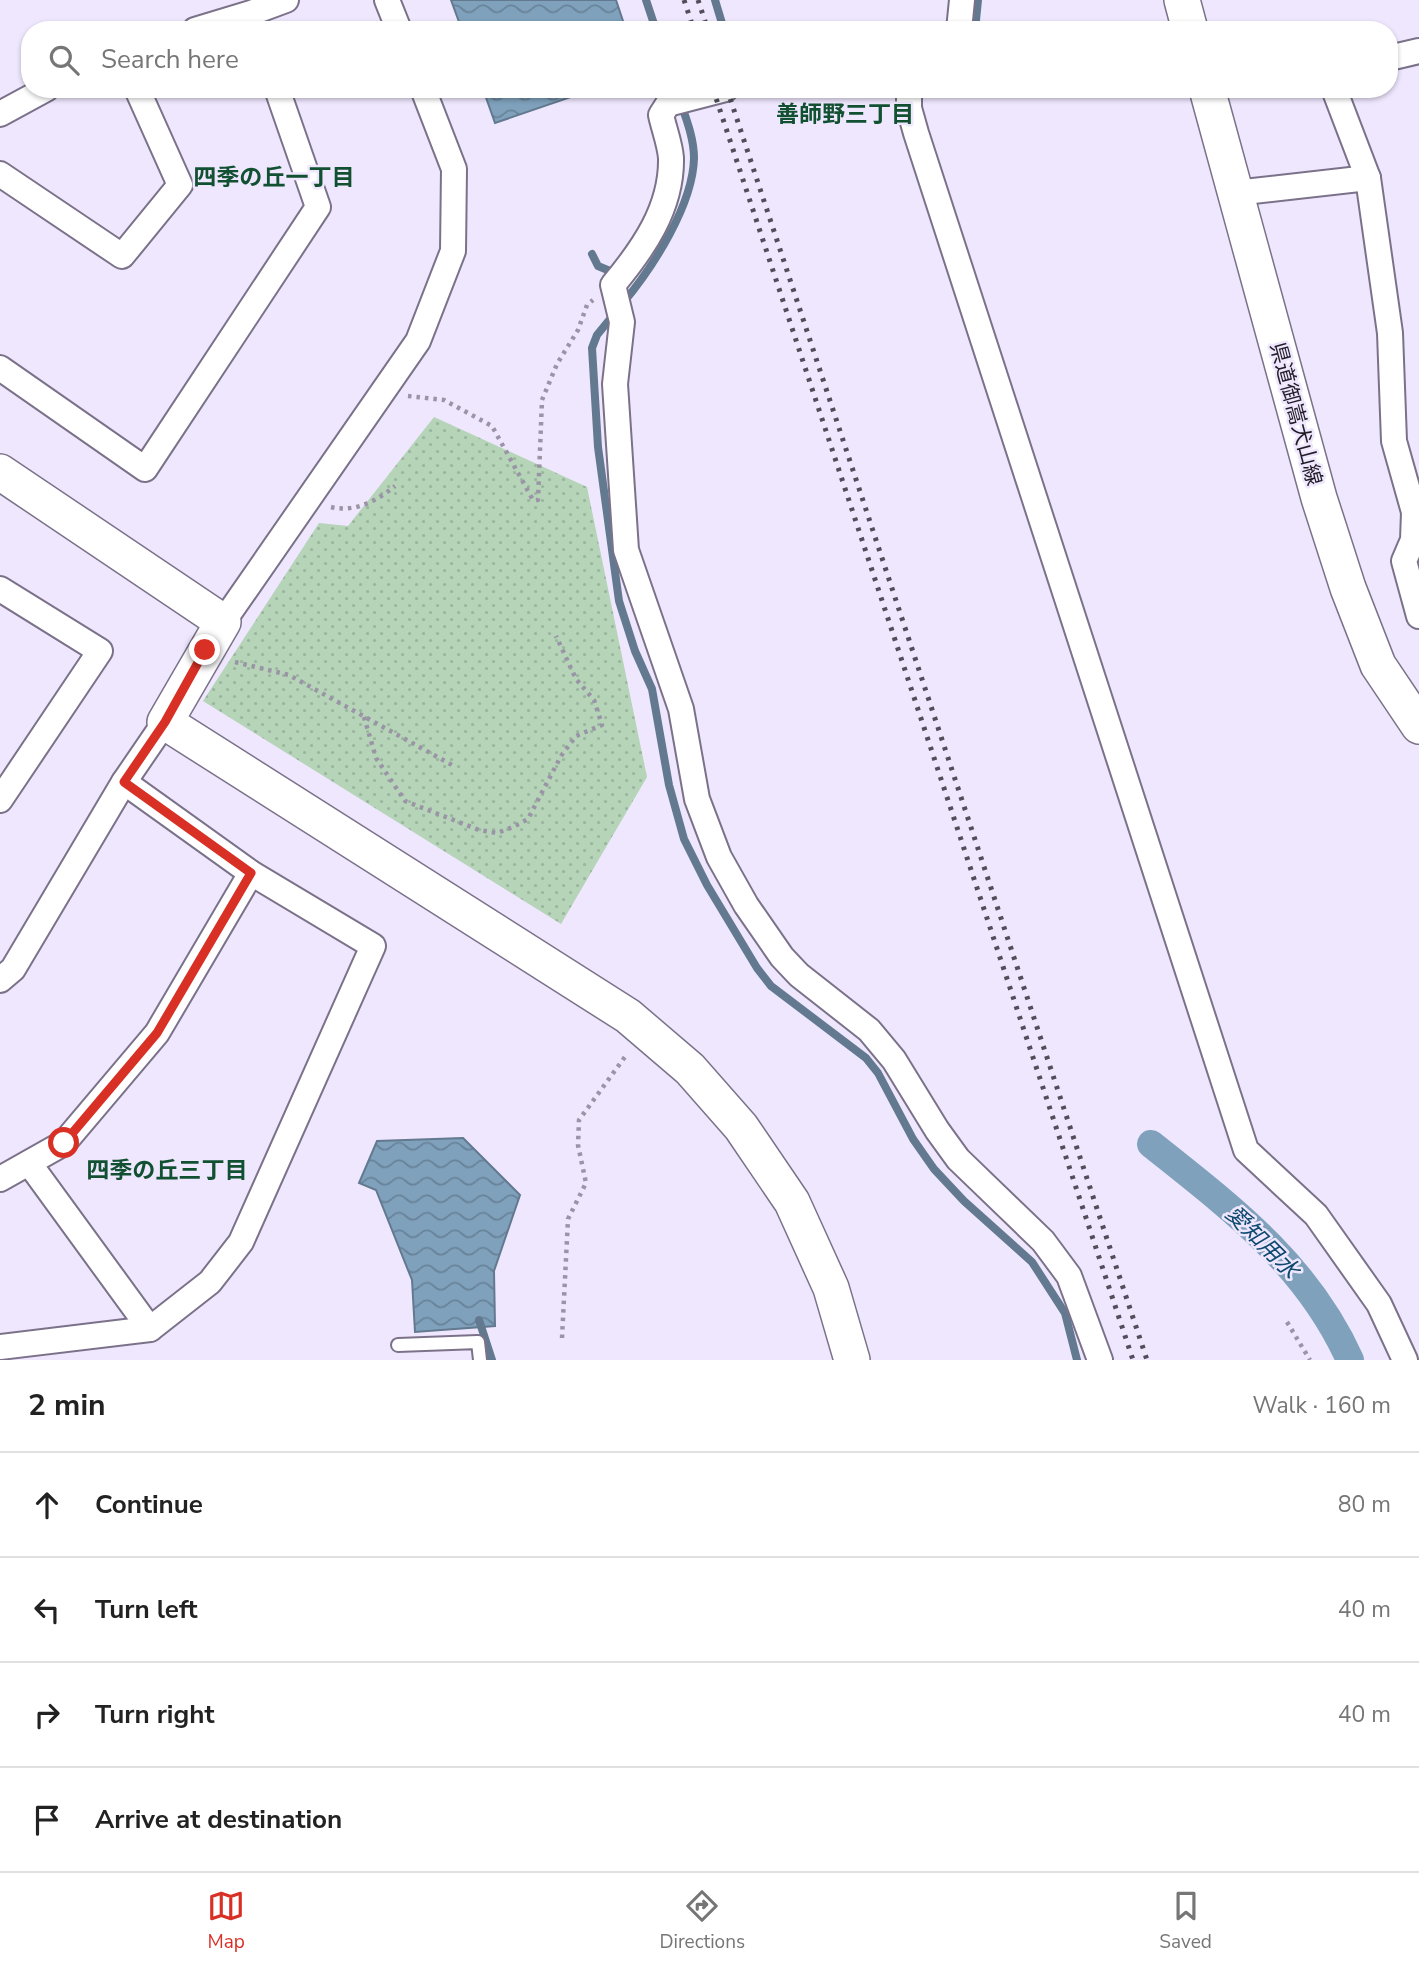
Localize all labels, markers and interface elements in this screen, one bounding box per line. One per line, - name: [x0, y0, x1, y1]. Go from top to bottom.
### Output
- search box: [21, 21, 1398, 98]
- icon: search: [45, 41, 83, 79]
- text: Search here: [101, 42, 239, 77]
- district label: 善師野三丁目: [776, 99, 914, 130]
- district label: 四季の丘一丁目: [194, 162, 355, 193]
- street label: 県道御嵩犬山線: [1263, 339, 1329, 489]
- route end: [189, 634, 220, 665]
- route start: [48, 1127, 79, 1158]
- district label: 四季の丘三丁目: [87, 1155, 248, 1186]
- water label: 愛知用水: [1219, 1199, 1308, 1288]
- text: 2 min: [28, 1385, 106, 1426]
- text: Walk · 160 m: [1252, 1390, 1391, 1421]
- icon: ahead: [28, 1486, 66, 1524]
- text: Continue: [95, 1487, 203, 1522]
- text: 80 m: [1338, 1489, 1391, 1520]
- icon: left: [28, 1591, 66, 1629]
- text: Turn left: [95, 1592, 198, 1627]
- text: 40 m: [1338, 1594, 1391, 1625]
- icon: right: [28, 1696, 66, 1734]
- text: Turn right: [95, 1697, 214, 1732]
- text: 40 m: [1338, 1699, 1391, 1730]
- icon: arrive: [28, 1801, 66, 1839]
- text: Arrive at destination: [95, 1802, 342, 1837]
- tab: Map: [207, 1887, 245, 1955]
- tab: Directions: [659, 1887, 745, 1955]
- tab: Saved: [1159, 1887, 1212, 1955]

